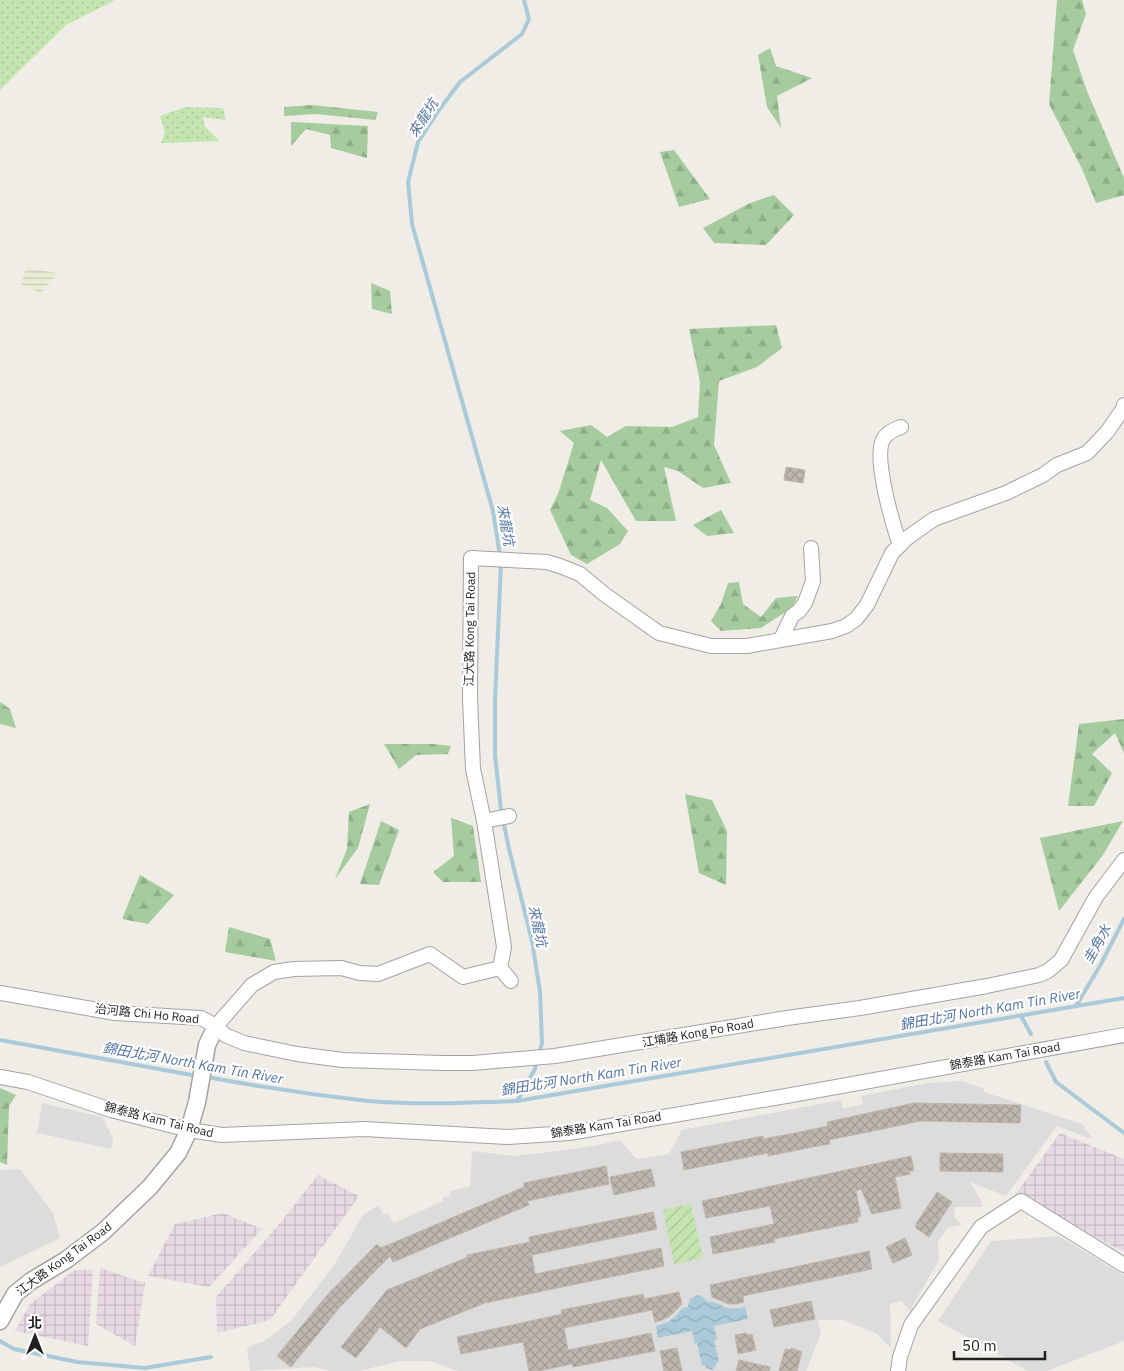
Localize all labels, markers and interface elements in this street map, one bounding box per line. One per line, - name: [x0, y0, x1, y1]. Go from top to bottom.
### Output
- water label: 來龍坑: [404, 94, 443, 141]
- water label: 來龍坑: [493, 503, 519, 549]
- street label: 江大路 Kong Tai Road: [461, 572, 478, 686]
- water label: 來龍坑: [525, 904, 552, 950]
- water label: 圭角水: [1079, 920, 1116, 967]
- water label: 錦田北河 North Kam Tin River: [898, 984, 1083, 1034]
- street label: 治河路 Chi Ho Road: [94, 1001, 200, 1026]
- street label: 江埔路 Kong Po Road: [641, 1015, 755, 1050]
- water label: 錦田北河 North Kam Tin River: [101, 1038, 286, 1088]
- street label: 錦泰路 Kam Tai Road: [949, 1038, 1061, 1073]
- water label: 錦田北河 North Kam Tin River: [499, 1053, 684, 1099]
- street label: 錦泰路 Kam Tai Road: [103, 1099, 215, 1140]
- street label: 錦泰路 Kam Tai Road: [550, 1108, 662, 1141]
- street label: 江大路 Kong Tai Road: [13, 1219, 115, 1298]
- north arrow: [10, 1311, 60, 1361]
- text: 北: [28, 1314, 42, 1332]
- scale bar: [954, 1328, 1045, 1360]
- text: 50 m: [962, 1336, 997, 1355]

